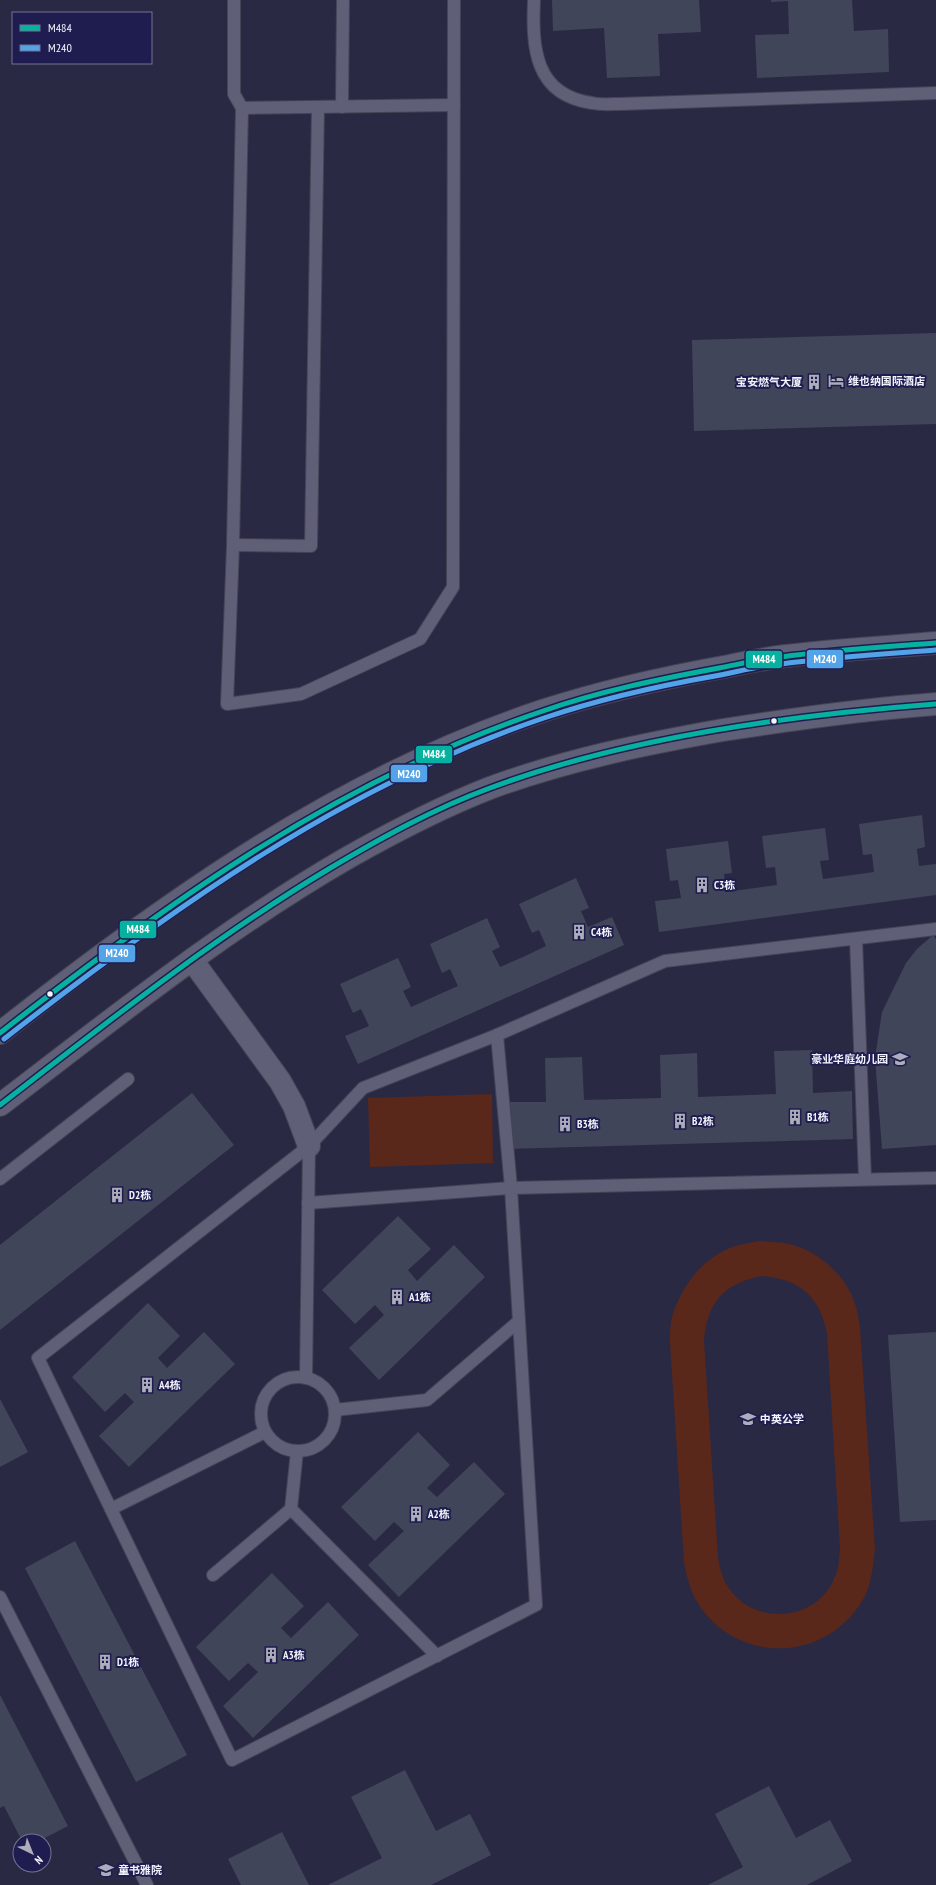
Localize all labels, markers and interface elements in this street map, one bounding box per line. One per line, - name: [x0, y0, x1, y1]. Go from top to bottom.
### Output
- legend: [12, 12, 152, 64]
- text: M484: [48, 20, 72, 35]
- text: M240: [48, 40, 72, 55]
- hotel icon: 维也纳国际酒店: [827, 372, 845, 390]
- building icon: 宝安燃气大厦: [805, 373, 823, 391]
- place label: 维也纳国际酒店: [848, 374, 925, 388]
- place label: 宝安燃气大厦: [736, 375, 802, 389]
- line badge: M240: [806, 649, 844, 669]
- line badge: M484: [745, 650, 783, 669]
- text: M484: [752, 652, 776, 666]
- text: M240: [813, 652, 837, 666]
- unlabelled marker: [769, 716, 779, 726]
- line badge: M484: [415, 745, 453, 764]
- text: M484: [422, 747, 446, 761]
- line badge: M240: [390, 764, 428, 783]
- text: M240: [397, 767, 421, 781]
- building icon: C3栋: [693, 876, 711, 894]
- place label: C3栋: [714, 878, 735, 892]
- line badge: M484: [119, 920, 157, 939]
- text: M484: [126, 922, 150, 936]
- building icon: C4栋: [570, 923, 588, 941]
- place label: C4栋: [591, 925, 612, 939]
- line badge: M240: [98, 944, 136, 963]
- text: M240: [105, 946, 129, 960]
- unlabelled marker: [45, 989, 55, 999]
- school or university icon: 豪业华庭幼儿园: [891, 1050, 909, 1068]
- place label: 豪业华庭幼儿园: [811, 1052, 888, 1066]
- building icon: B1栋: [786, 1108, 804, 1126]
- place label: B1栋: [807, 1110, 829, 1124]
- building icon: B2栋: [671, 1112, 689, 1130]
- place label: B2栋: [692, 1114, 714, 1128]
- building icon: B3栋: [556, 1115, 574, 1133]
- place label: B3栋: [577, 1117, 599, 1131]
- building icon: D2栋: [108, 1186, 126, 1204]
- place label: D2栋: [129, 1188, 151, 1202]
- building icon: A1栋: [388, 1288, 406, 1306]
- place label: A1栋: [408, 1290, 431, 1304]
- building icon: A4栋: [138, 1376, 156, 1394]
- place label: A4栋: [158, 1378, 181, 1392]
- school or university icon: 中英公学: [739, 1410, 757, 1428]
- place label: 中英公学: [760, 1412, 804, 1426]
- building icon: A2栋: [407, 1505, 425, 1523]
- place label: A2栋: [427, 1507, 450, 1521]
- building icon: A3栋: [262, 1646, 280, 1664]
- place label: A3栋: [282, 1648, 305, 1662]
- building icon: D1栋: [96, 1653, 114, 1671]
- place label: D1栋: [117, 1655, 139, 1669]
- north arrow: [12, 1833, 52, 1873]
- text: N: [32, 1853, 46, 1867]
- school or university icon: 童书雅院: [97, 1861, 115, 1879]
- place label: 童书雅院: [118, 1863, 162, 1877]

